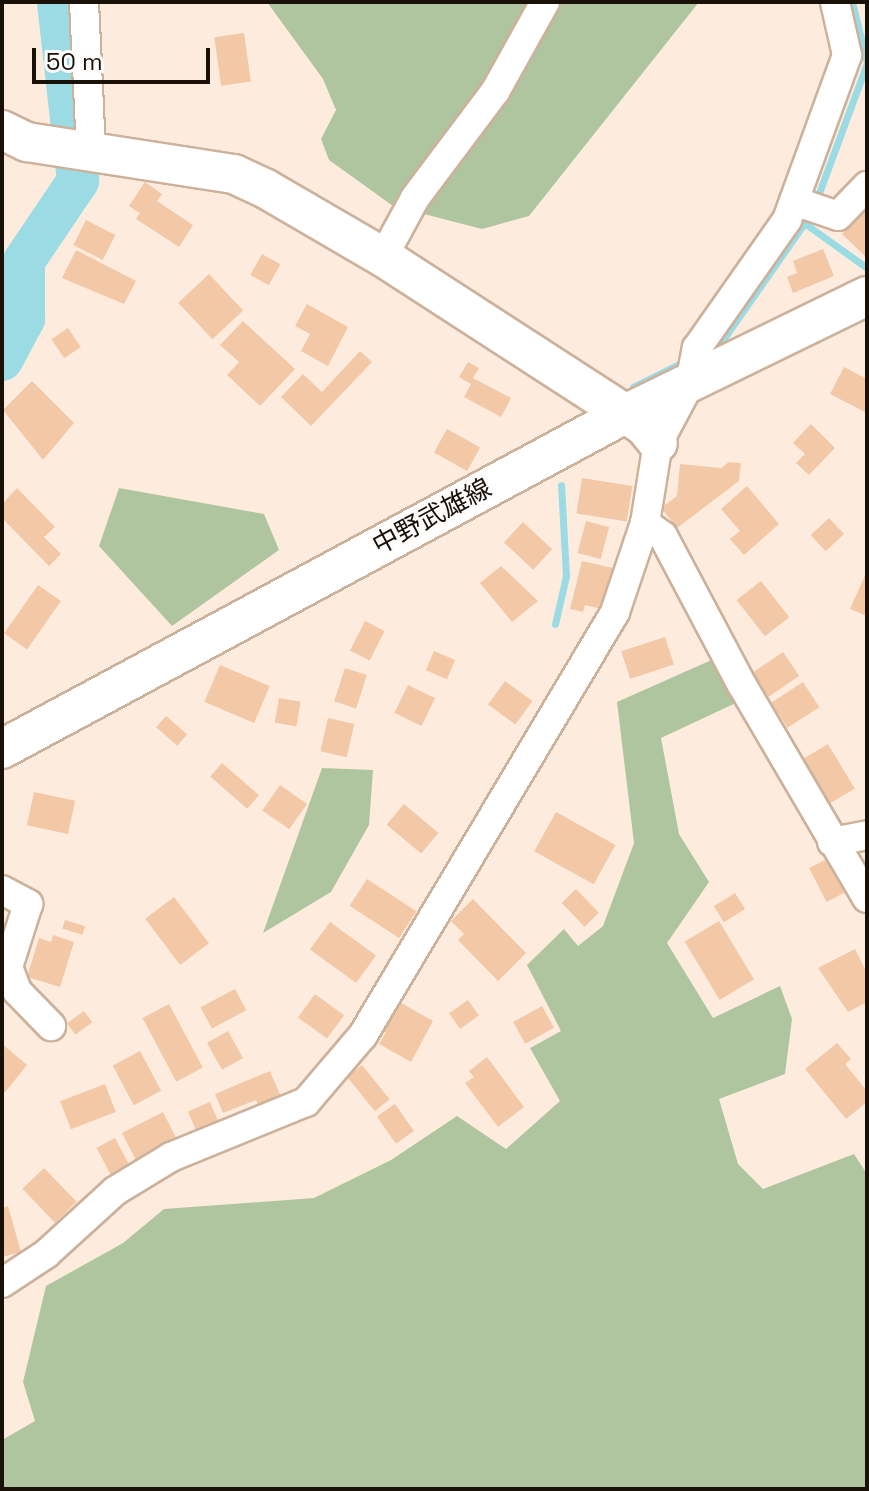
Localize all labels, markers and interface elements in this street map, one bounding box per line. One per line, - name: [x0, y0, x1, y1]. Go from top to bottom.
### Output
- scale bar: [36, 32, 214, 82]
- text: 50 m: [46, 46, 103, 77]
- street label: 中野武雄線: [367, 473, 497, 561]

